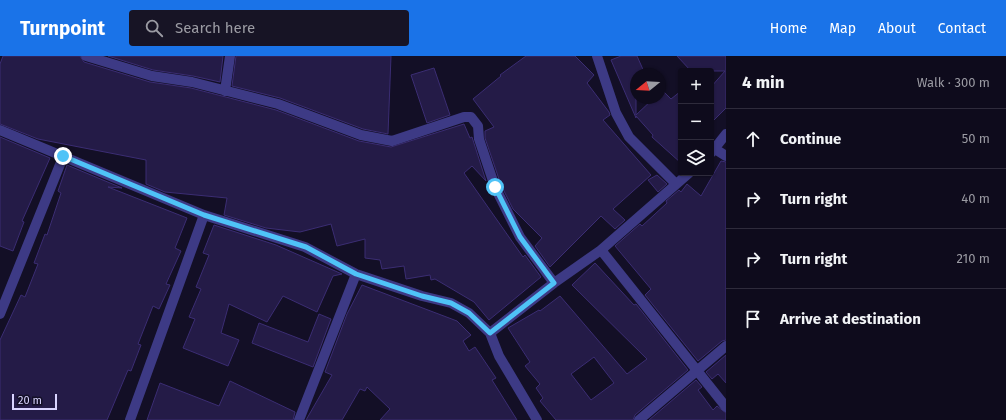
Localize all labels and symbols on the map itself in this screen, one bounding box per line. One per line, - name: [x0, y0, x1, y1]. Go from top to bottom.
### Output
- north arrow: [630, 68, 666, 104]
- route end: [54, 147, 72, 165]
- route start: [486, 178, 504, 196]
- scale bar: [12, 392, 57, 411]

